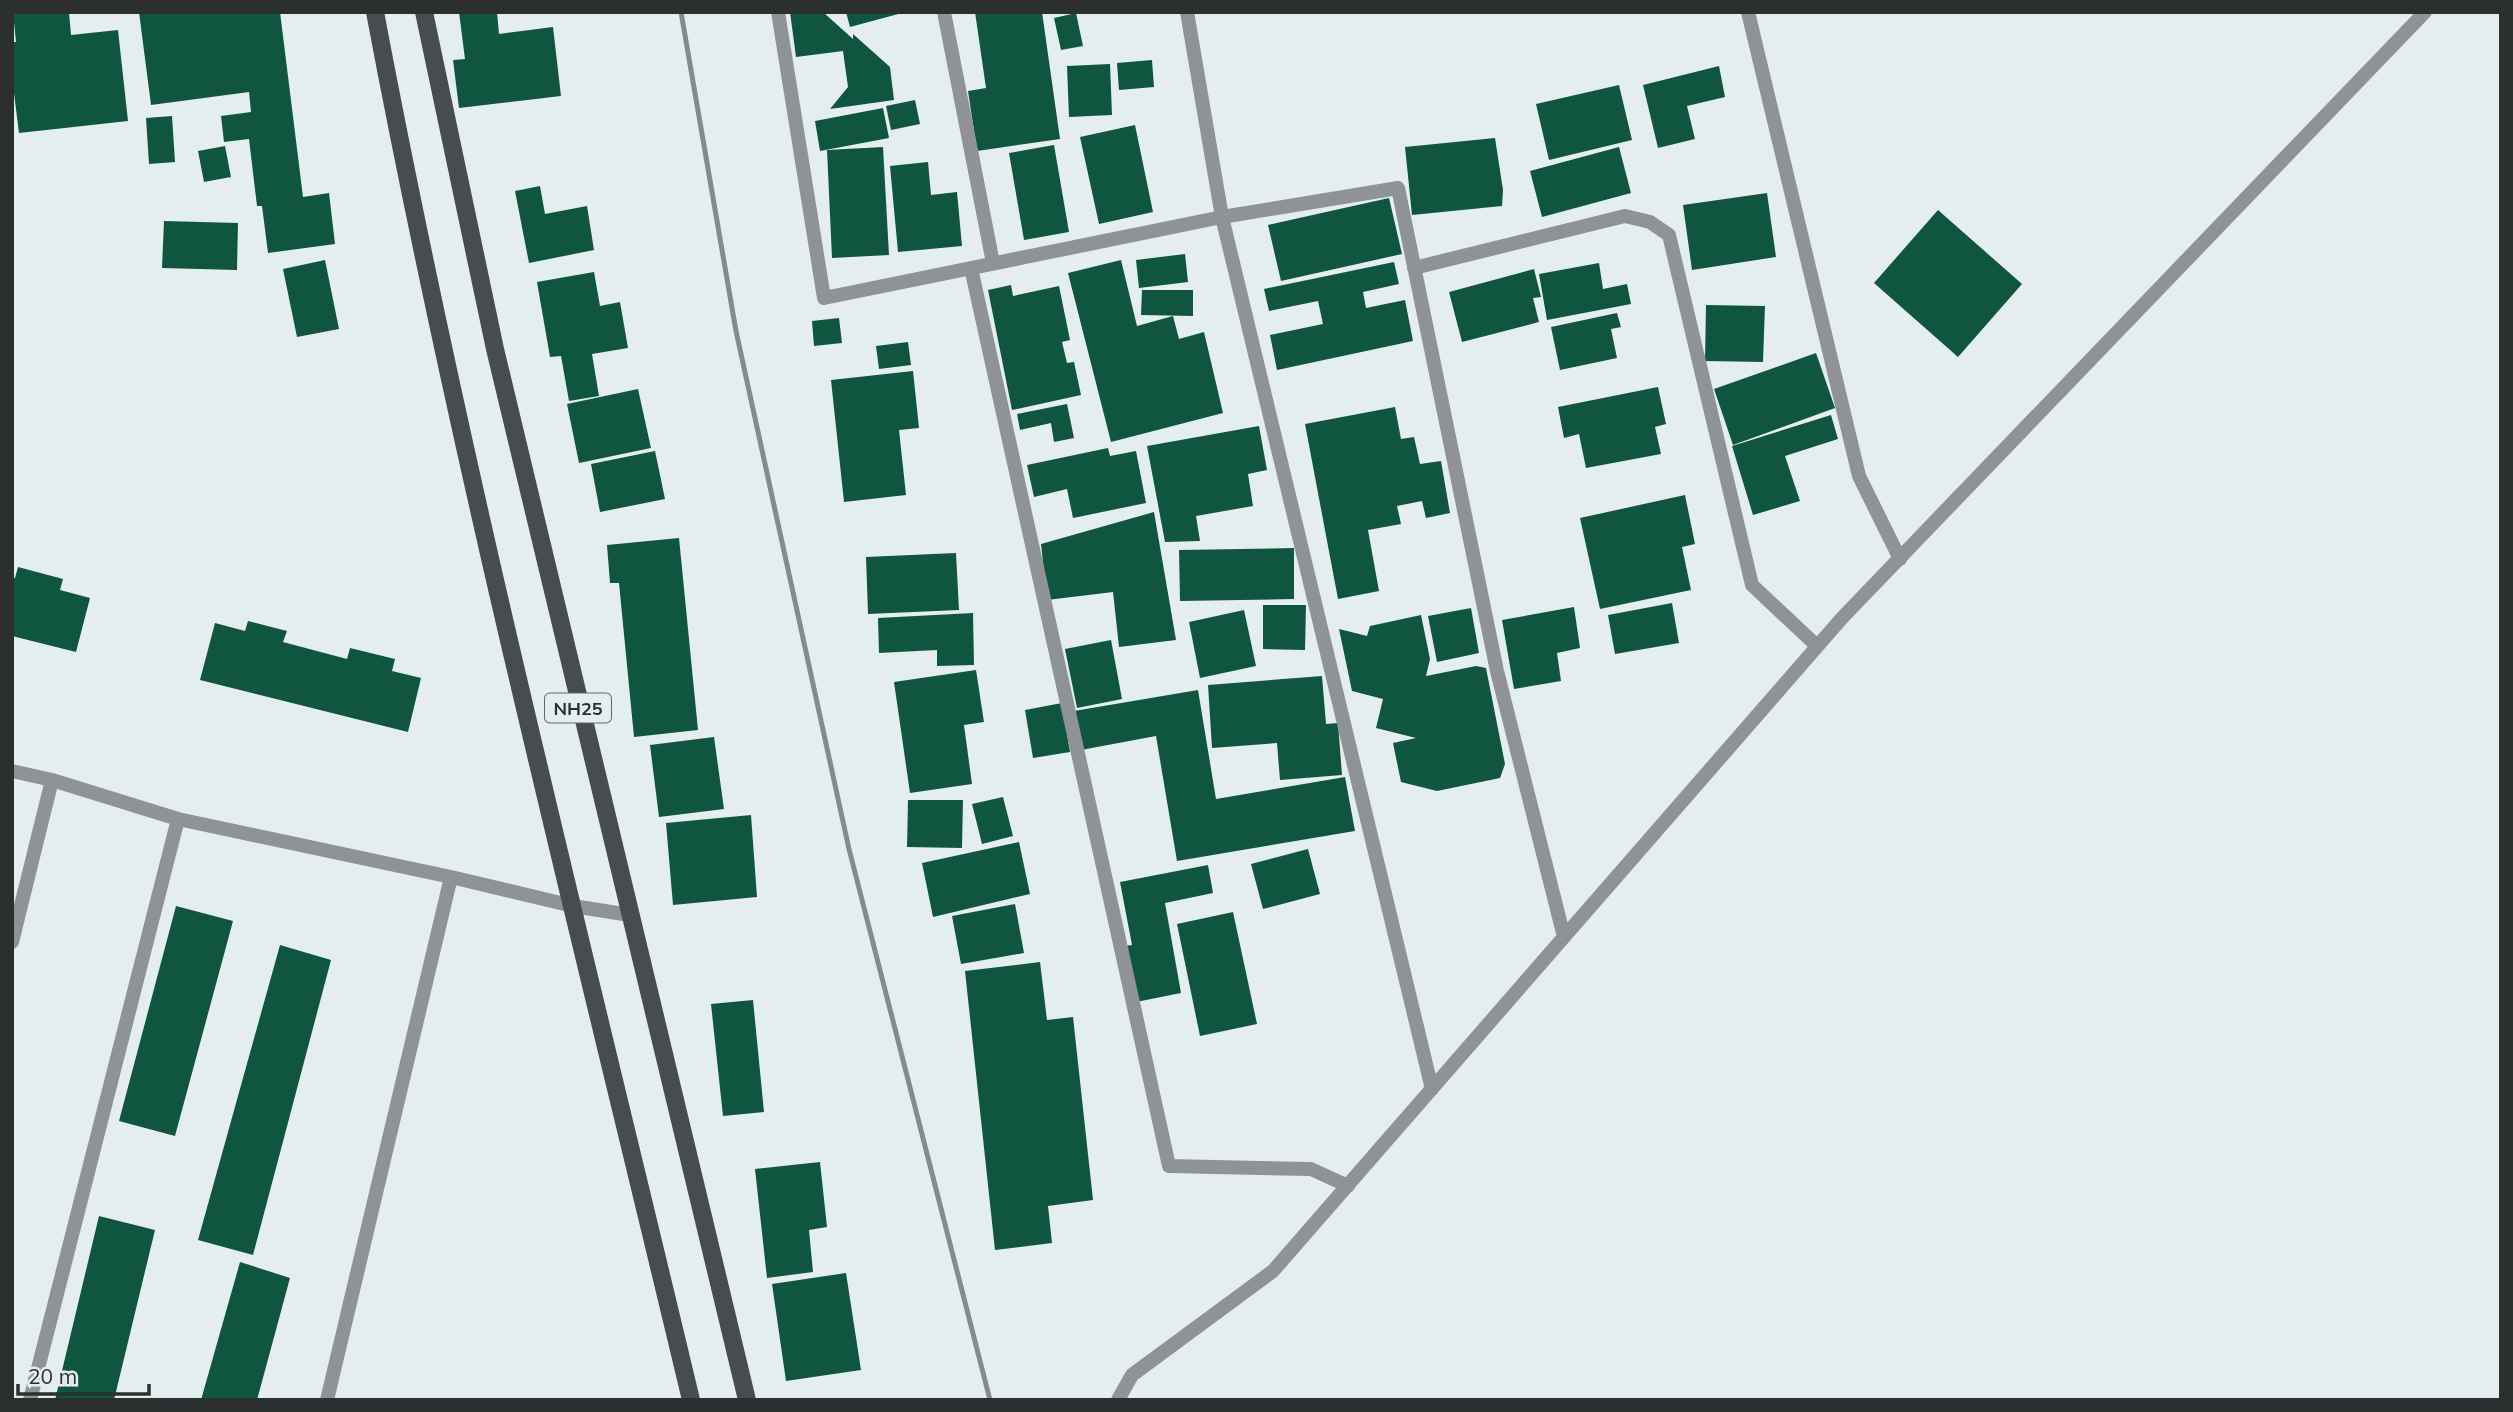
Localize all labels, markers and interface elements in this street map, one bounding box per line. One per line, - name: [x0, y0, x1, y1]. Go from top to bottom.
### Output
- road number: NH25: [545, 694, 611, 722]
- scale bar: [18, 1352, 149, 1396]
- text: 20 m: [28, 1363, 77, 1389]

